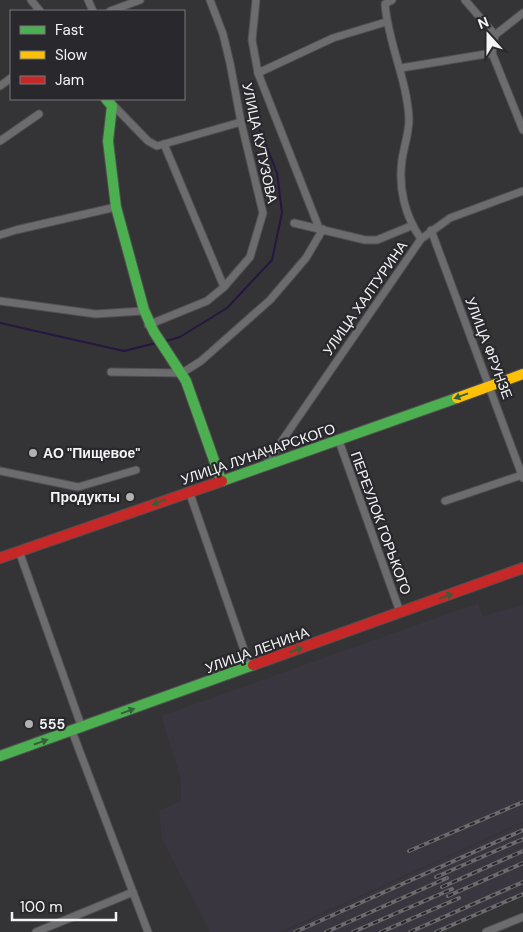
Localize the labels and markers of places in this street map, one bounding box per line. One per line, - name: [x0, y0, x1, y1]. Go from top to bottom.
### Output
- place label: АО "Пищевое": [43, 444, 140, 462]
- marker: АО "Пищевое": [27, 447, 39, 459]
- place label: Продукты: [50, 488, 120, 506]
- marker: Продукты: [124, 491, 136, 503]
- place label: 555: [39, 715, 65, 733]
- marker: 555: [23, 718, 35, 730]

